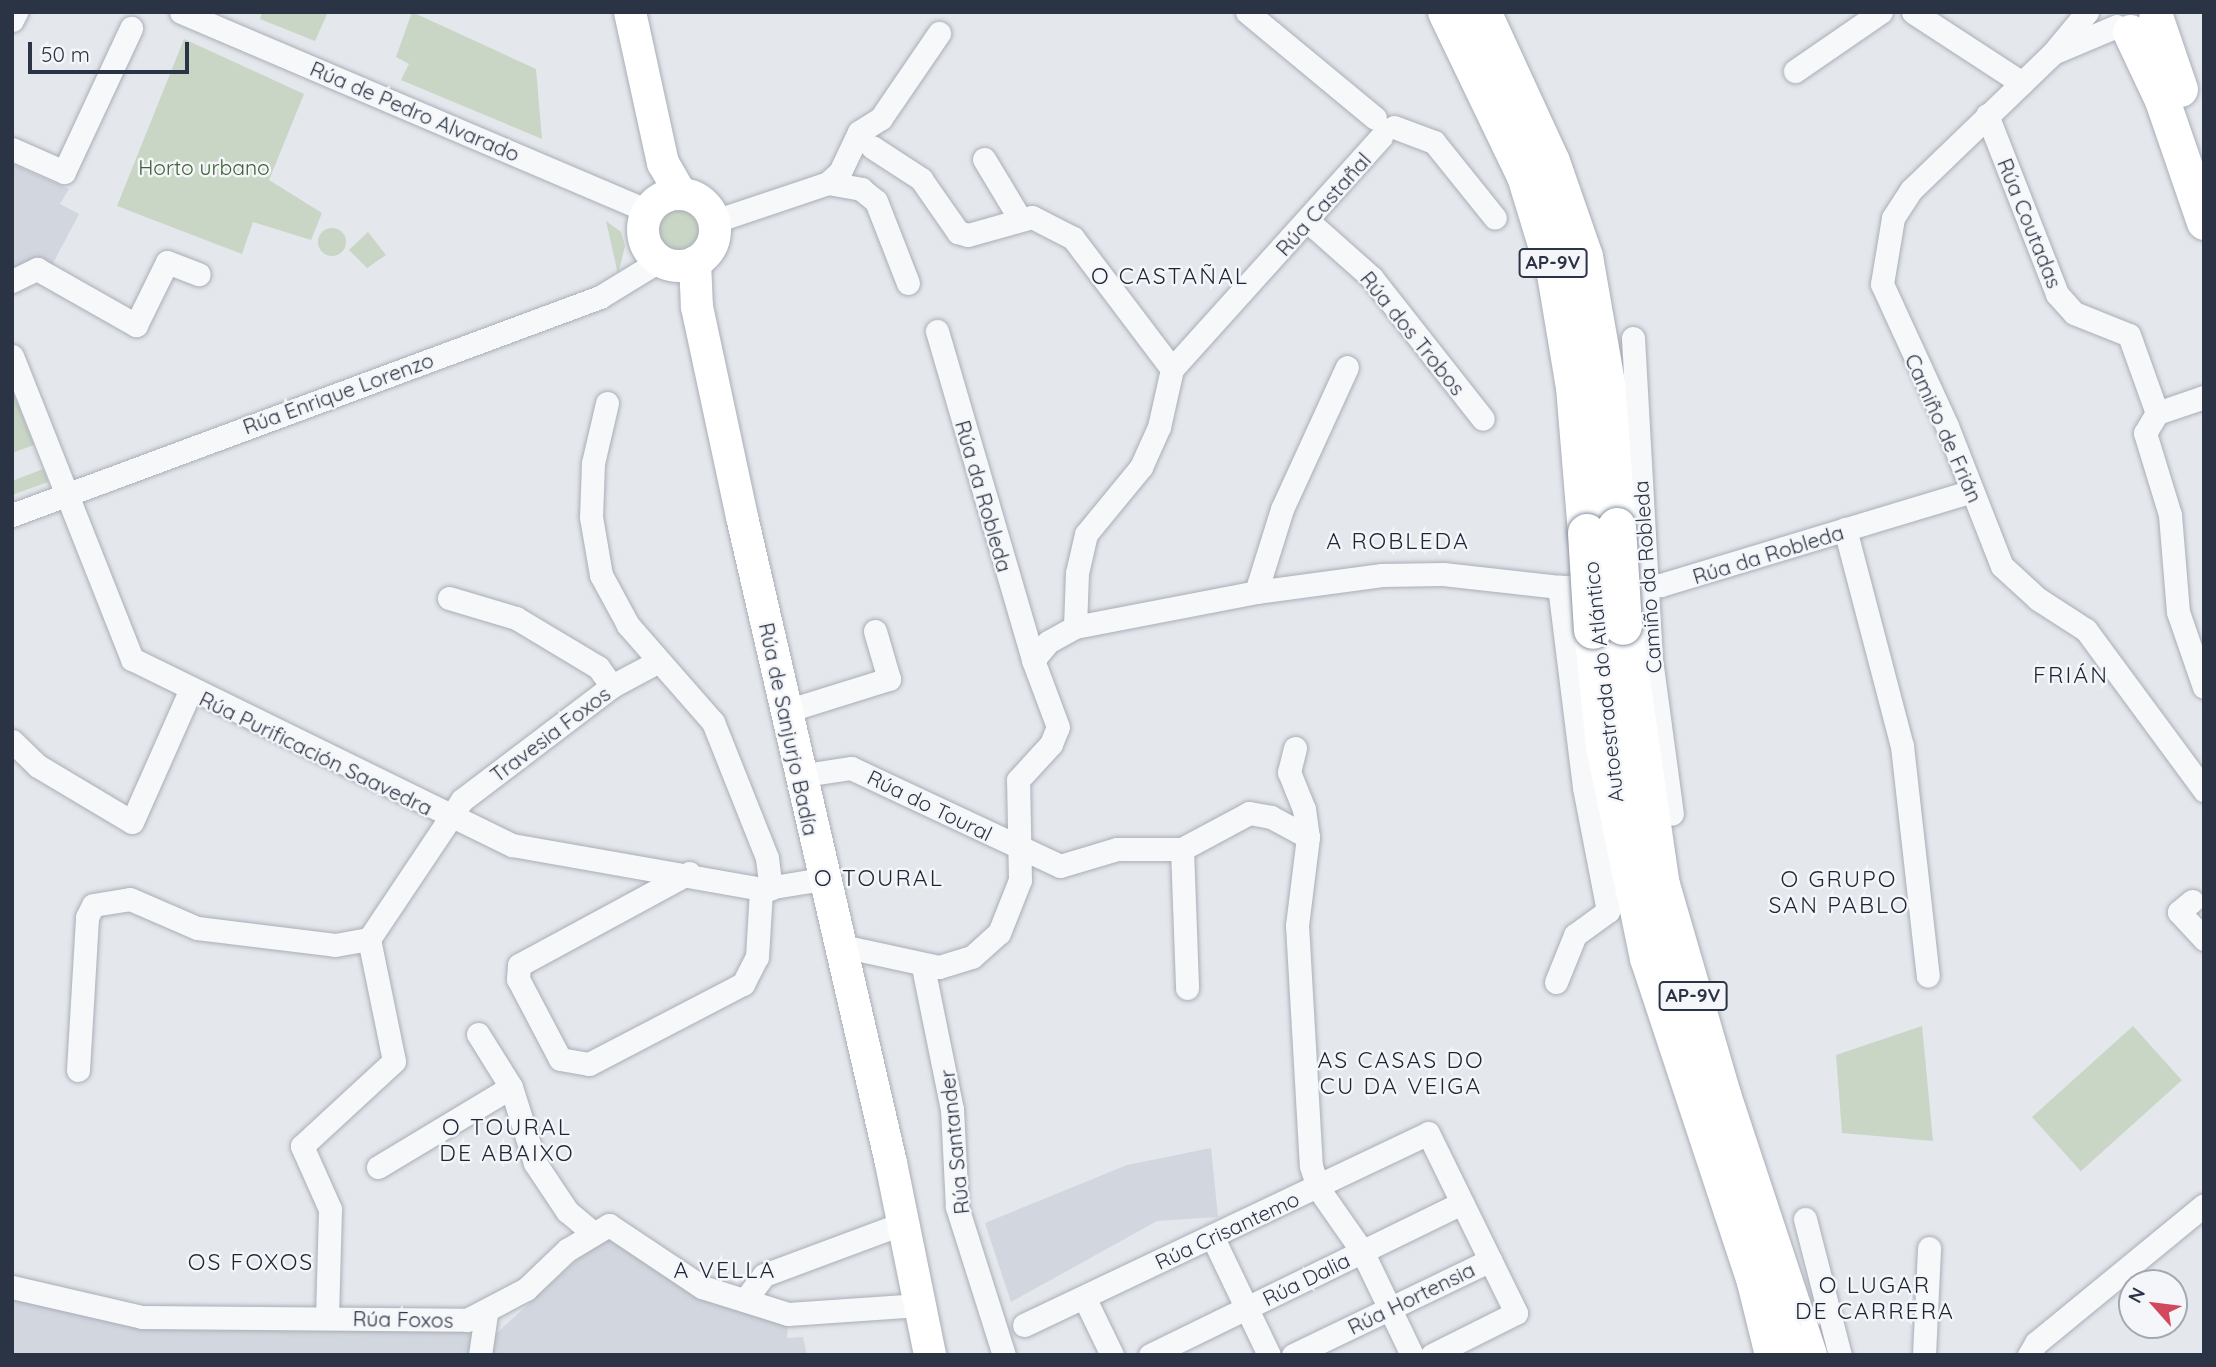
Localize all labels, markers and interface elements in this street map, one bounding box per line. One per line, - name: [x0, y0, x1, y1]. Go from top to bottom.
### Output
- scale bar: [32, 28, 192, 72]
- text: 50 m: [41, 41, 90, 67]
- street label: Rúa de Pedro Alvarado: [306, 55, 524, 167]
- street label: Rúa Castañal: [1270, 147, 1376, 261]
- park label: Horto urbano: [138, 154, 270, 180]
- street label: Rúa Coutadas: [1993, 154, 2067, 292]
- road number: AP-9V: [1518, 247, 1588, 278]
- district label: O CASTAÑAL: [1092, 262, 1248, 290]
- street label: Rúa dos Trobos: [1355, 266, 1471, 400]
- street label: Rúa Enrique Lorenzo: [239, 347, 437, 439]
- street label: Camiño de Frián: [1900, 350, 1988, 506]
- street label: Rúa da Robleda: [950, 417, 1018, 575]
- street label: Camiño da Robleda: [1628, 480, 1666, 674]
- street label: Rúa da Robleda: [1689, 519, 1847, 589]
- district label: A ROBLEDA: [1327, 527, 1469, 555]
- street label: Autoestrada do Atlántico: [1578, 560, 1628, 804]
- street label: Rúa de Sanjurjo Badía: [754, 620, 824, 838]
- district label: FRIÁN: [2034, 661, 2108, 689]
- street label: Travesia Foxos: [485, 681, 615, 787]
- street label: Rúa Purificación Saavedra: [195, 686, 437, 820]
- street label: Rúa do Toural: [864, 764, 996, 846]
- district label: O TOURAL: [815, 864, 943, 892]
- district label: O GRUPO SAN PABLO: [1770, 865, 1908, 919]
- road number: AP-9V: [1658, 980, 1728, 1012]
- district label: AS CASAS DO CU DA VEIGA: [1319, 1046, 1483, 1100]
- street label: Rúa Santander: [934, 1068, 974, 1216]
- district label: O TOURAL DE ABAIXO: [440, 1113, 574, 1167]
- street label: Rúa Crisantemo: [1151, 1186, 1303, 1274]
- street label: Rúa Dalia: [1258, 1247, 1354, 1311]
- district label: OS FOXOS: [189, 1248, 313, 1276]
- district label: A VELLA: [674, 1256, 776, 1284]
- street label: Rúa Hortensia: [1343, 1256, 1479, 1340]
- north arrow: [2118, 1269, 2188, 1339]
- district label: O LUGAR DE CARRERA: [1796, 1271, 1954, 1325]
- text: N: [2122, 1283, 2150, 1307]
- street label: Rúa Foxos: [352, 1306, 454, 1332]

